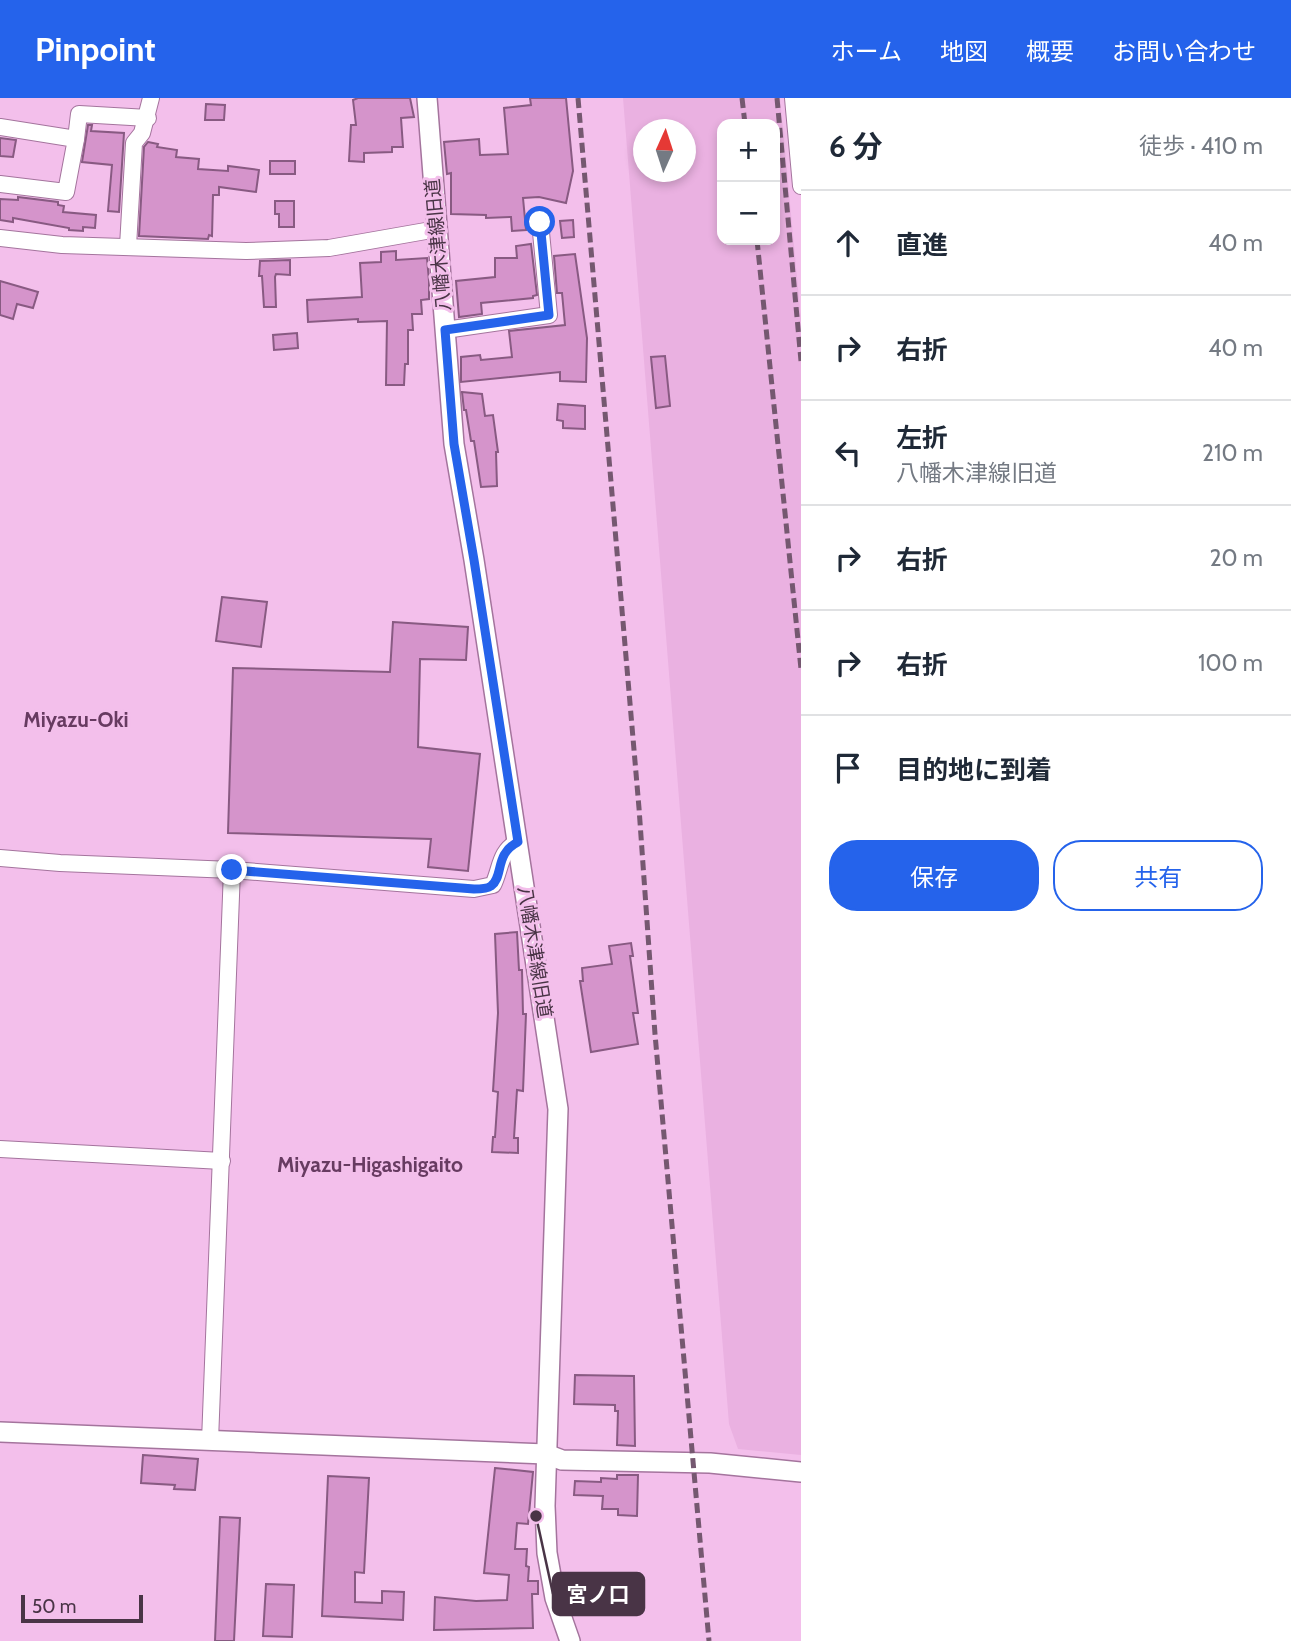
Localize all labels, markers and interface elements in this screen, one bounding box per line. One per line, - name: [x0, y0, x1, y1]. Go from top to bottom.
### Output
- text: Pinpoint: [35, 29, 156, 69]
- text: ホーム: [831, 37, 902, 66]
- text: 地図: [940, 37, 988, 66]
- text: 概要: [1026, 37, 1074, 66]
- text: お問い合わせ: [1112, 37, 1256, 66]
- north arrow: [633, 119, 696, 182]
- map controls: [717, 119, 780, 245]
- button: +: [717, 119, 780, 182]
- text: 6 分: [829, 128, 883, 165]
- text: 徒歩 · 410 m: [1139, 132, 1263, 160]
- street label: 八幡木津線旧道: [421, 178, 455, 312]
- button: −: [717, 182, 780, 245]
- route start: [524, 206, 555, 237]
- icon: ahead: [829, 224, 867, 262]
- text: 直進: [896, 229, 948, 261]
- text: 40 m: [1208, 229, 1263, 257]
- icon: right: [829, 329, 867, 367]
- text: 右折: [896, 334, 948, 366]
- text: 40 m: [1208, 334, 1263, 362]
- text: 左折: [896, 422, 948, 454]
- icon: left: [829, 434, 867, 472]
- text: 210 m: [1202, 439, 1263, 467]
- text: 八幡木津線旧道: [896, 459, 1057, 487]
- icon: right: [829, 539, 867, 577]
- text: 右折: [896, 544, 948, 576]
- text: 20 m: [1210, 544, 1263, 572]
- icon: right: [829, 644, 867, 682]
- text: 右折: [896, 649, 948, 681]
- text: 100 m: [1198, 649, 1263, 677]
- district label: Miyazu-Oki: [23, 707, 129, 732]
- icon: arrive: [829, 749, 867, 787]
- text: 目的地に到着: [896, 754, 1052, 786]
- button: 保存: [829, 840, 1039, 911]
- button: 共有: [1053, 840, 1263, 911]
- route end: [216, 854, 247, 885]
- street label: 八幡木津線旧道: [513, 885, 557, 1019]
- district label: Miyazu-Higashigaito: [277, 1152, 463, 1177]
- callout: 宮ノ口: [553, 1573, 644, 1615]
- text: 宮ノ口: [567, 1582, 630, 1607]
- scale bar: [21, 1592, 144, 1624]
- text: 50 m: [32, 1595, 76, 1618]

